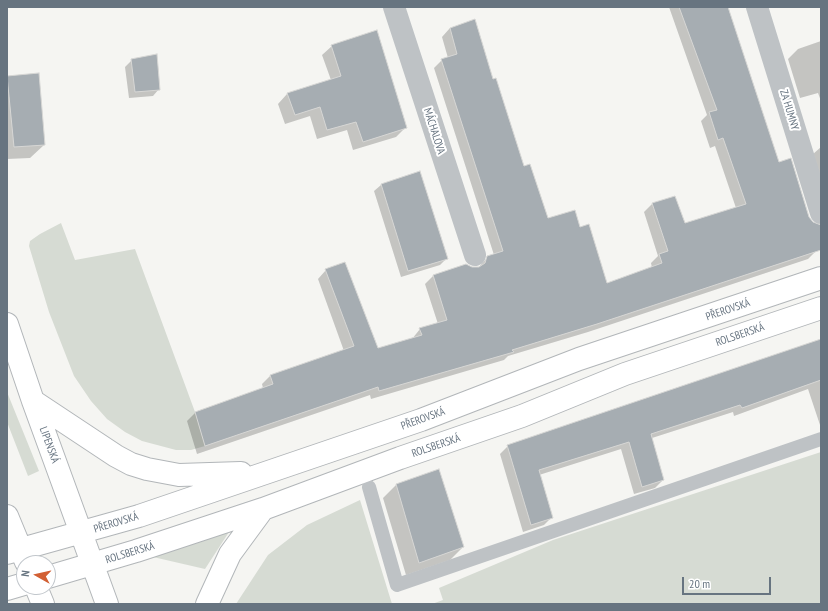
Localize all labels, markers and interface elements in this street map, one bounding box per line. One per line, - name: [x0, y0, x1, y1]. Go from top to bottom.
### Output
- street label: ZA HUMNY: [777, 88, 801, 132]
- street label: MÁCHALOVA: [420, 106, 448, 156]
- street label: PŘEROVSKÁ: [704, 296, 752, 324]
- street label: ROLSBERSKÁ: [714, 321, 766, 349]
- street label: PŘEROVSKÁ: [399, 405, 447, 433]
- street label: LIPENSKÁ: [36, 425, 62, 465]
- street label: ROLSBERSKÁ: [410, 432, 462, 460]
- street label: PŘEROVSKÁ: [92, 510, 140, 536]
- street label: ROLSBERSKÁ: [104, 539, 156, 567]
- north arrow: [16, 555, 56, 595]
- scale bar: [684, 569, 773, 595]
- text: N: [18, 570, 32, 577]
- text: 20 m: [689, 576, 710, 591]

